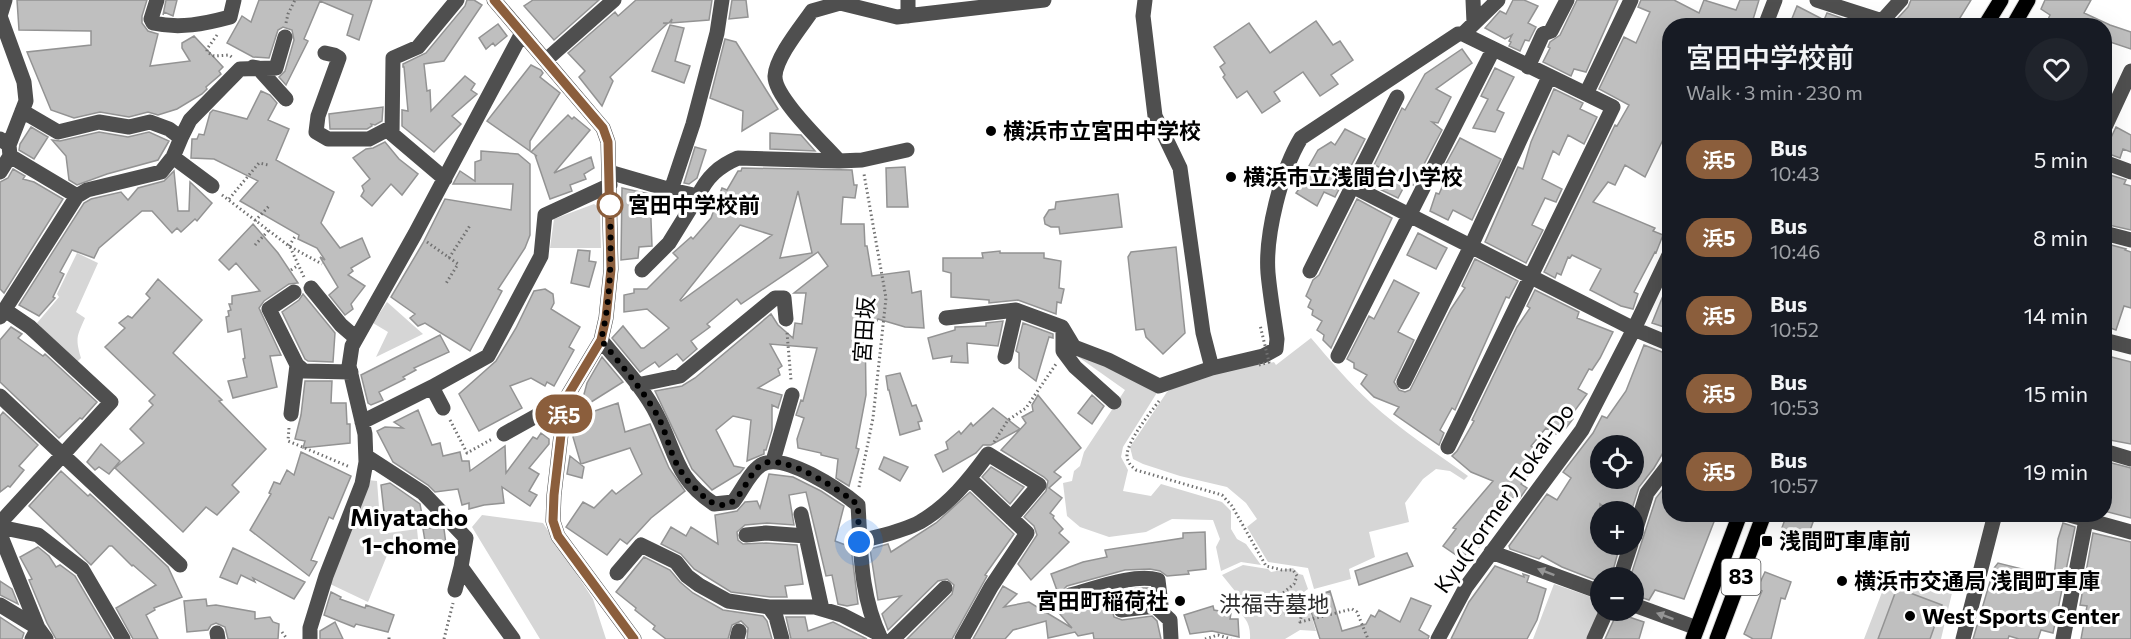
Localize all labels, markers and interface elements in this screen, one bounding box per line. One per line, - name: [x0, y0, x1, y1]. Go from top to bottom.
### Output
- button: heart: [2025, 38, 2088, 101]
- text: 宮田中学校前: [1686, 40, 1854, 74]
- text: Walk · 3 min · 230 m: [1686, 80, 1863, 104]
- place label: 横浜市立宮田中学校: [1003, 117, 1201, 144]
- marker: 横浜市立宮田中学校: [984, 124, 998, 138]
- text: Bus: [1770, 134, 1807, 161]
- text: 5 min: [2034, 146, 2088, 173]
- text: 浜5: [1702, 147, 1736, 172]
- text: 10:43: [1770, 161, 1820, 185]
- place label: 横浜市立浅間台小学校: [1243, 163, 1463, 190]
- marker: 横浜市立浅間台小学校: [1224, 170, 1238, 184]
- place label: 宮田中学校前: [628, 191, 760, 218]
- marker: 宮田中学校前: [597, 192, 623, 218]
- text: Bus: [1770, 212, 1807, 239]
- text: 8 min: [2033, 224, 2088, 251]
- text: 浜5: [1702, 225, 1736, 250]
- text: 10:46: [1770, 239, 1820, 263]
- text: Bus: [1770, 290, 1807, 317]
- street label: 宮田坂: [848, 296, 879, 364]
- text: 14 min: [2024, 302, 2088, 329]
- text: 浜5: [1702, 303, 1736, 328]
- text: 10:52: [1770, 317, 1819, 341]
- text: Bus: [1770, 368, 1807, 395]
- text: 15 min: [2024, 380, 2088, 407]
- text: 浜5: [1702, 381, 1736, 406]
- line badge: 浜5: [537, 394, 591, 434]
- text: 10:53: [1770, 395, 1819, 419]
- street label: Kyu(Former) Tokai-Do: [1428, 398, 1579, 598]
- text: 浜5: [547, 402, 581, 427]
- map controls: [1590, 435, 1644, 621]
- button: locate: [1590, 435, 1644, 489]
- text: Bus: [1770, 446, 1807, 473]
- text: 19 min: [2024, 458, 2088, 485]
- text: 浜5: [1702, 459, 1736, 484]
- text: 10:57: [1770, 473, 1818, 497]
- button: +: [1590, 501, 1644, 555]
- district label: Miyatacho 1-chome: [350, 502, 468, 559]
- your location: [844, 527, 874, 557]
- place label: 浅間町車庫前: [1779, 527, 1911, 554]
- marker: 浅間町車庫前: [1760, 534, 1774, 548]
- road number: 83: [1722, 559, 1760, 595]
- one-way arrow: [1537, 567, 1555, 576]
- button: −: [1590, 567, 1644, 621]
- place label: 横浜市交通局 浅間町車庫: [1854, 567, 2100, 594]
- marker: 横浜市交通局 浅間町車庫: [1835, 574, 1849, 588]
- place label: 宮田町稲荷社: [1036, 587, 1168, 614]
- park label: 洪福寺墓地: [1219, 590, 1329, 617]
- marker: 宮田町稲荷社: [1173, 594, 1187, 608]
- place label: West Sports Center: [1922, 602, 2120, 629]
- marker: West Sports Center: [1903, 609, 1917, 623]
- one-way arrow: [1656, 611, 1674, 621]

